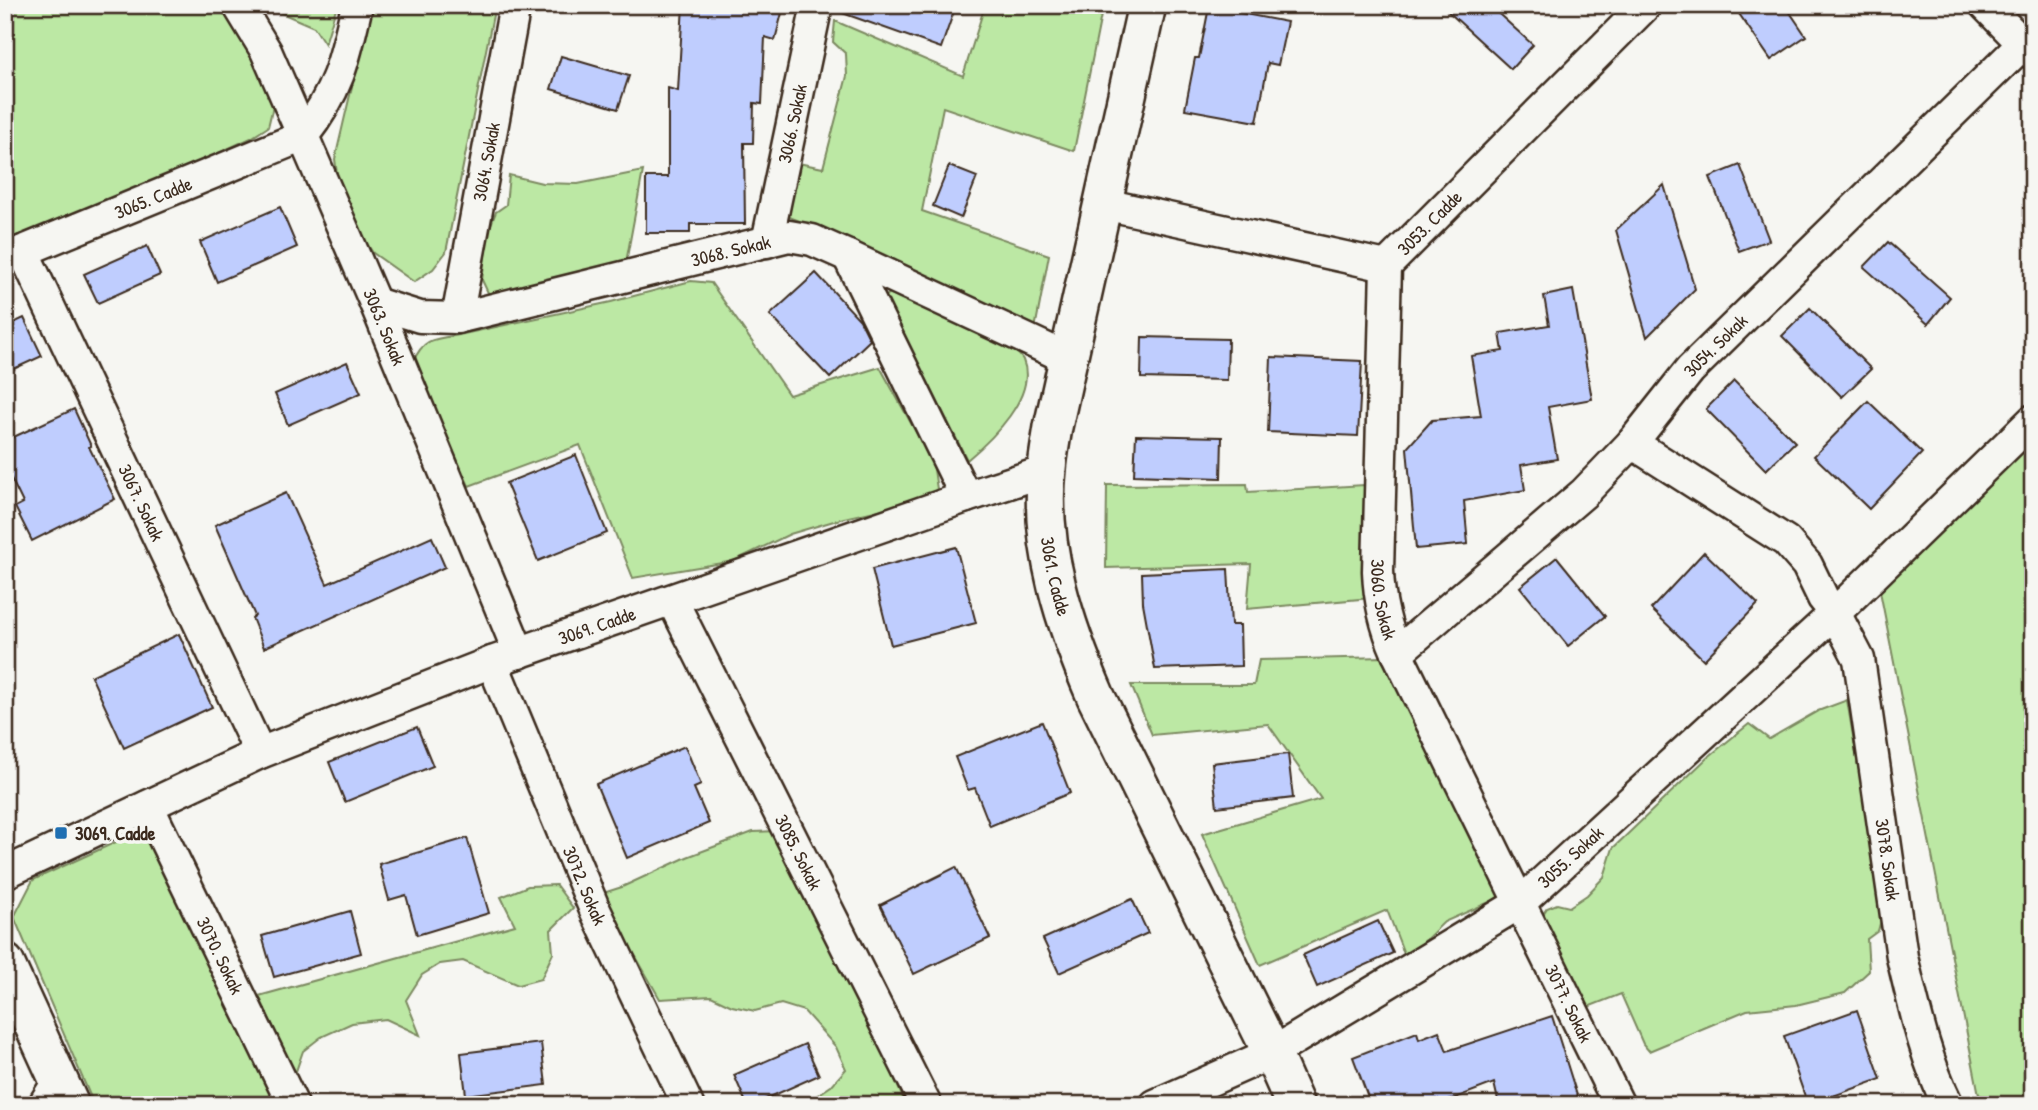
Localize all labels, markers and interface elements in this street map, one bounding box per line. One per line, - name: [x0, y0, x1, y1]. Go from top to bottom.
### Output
- street label: 3066. Sokak: [771, 82, 813, 166]
- street label: 3064. Sokak: [466, 120, 506, 203]
- street label: 3065. Cadde: [110, 170, 196, 225]
- street label: 3053. Cadde: [1391, 184, 1468, 261]
- street label: 3068. Sokak: [688, 228, 773, 273]
- street label: 3063. Sokak: [357, 284, 412, 369]
- street label: 3054. Sokak: [1677, 308, 1753, 382]
- street label: 3067. Sokak: [112, 460, 171, 545]
- street label: 3061. Cadde: [1035, 535, 1078, 619]
- street label: 3060. Sokak: [1365, 559, 1404, 643]
- street label: 3069. Cadde: [555, 600, 639, 651]
- street label: 3085. Sokak: [769, 810, 829, 894]
- street label: 3078. Sokak: [1869, 817, 1907, 903]
- place label: 3069. Cadde: [75, 820, 156, 846]
- street label: 3055. Sokak: [1531, 820, 1609, 894]
- marker: 3069. Cadde: [53, 825, 69, 841]
- street label: 3072. Sokak: [557, 842, 613, 929]
- street label: 3070. Sokak: [191, 912, 250, 998]
- street label: 3077. Sokak: [1539, 960, 1599, 1047]

